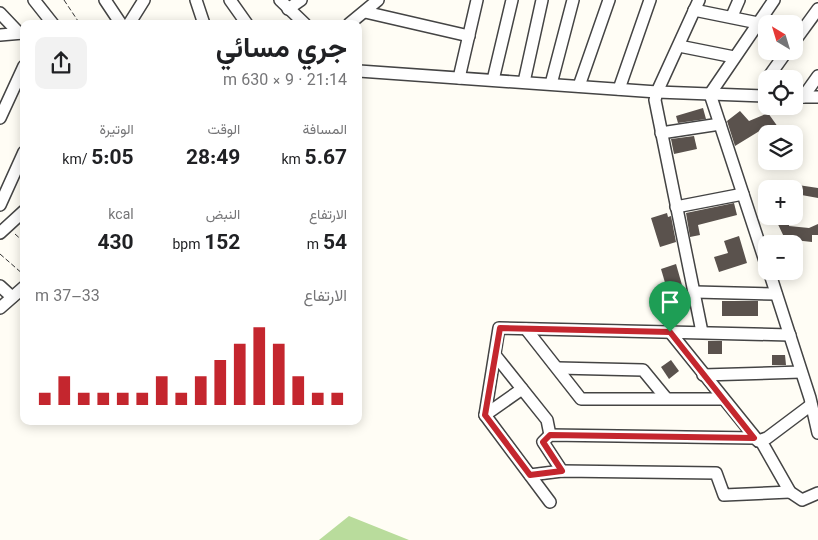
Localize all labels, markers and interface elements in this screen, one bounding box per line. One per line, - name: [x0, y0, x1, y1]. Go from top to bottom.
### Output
- north arrow: [758, 15, 802, 60]
- map controls: [758, 15, 803, 280]
- text: جري مسائي: [216, 28, 347, 72]
- button: share: [35, 37, 87, 89]
- text: 21:14 · 9 × 630 m: [223, 69, 347, 94]
- button: locate: [758, 70, 803, 115]
- text: الوتيرة: [99, 120, 134, 142]
- text: الوقت: [207, 120, 240, 142]
- text: المسافة: [303, 120, 347, 142]
- button: layers: [758, 125, 803, 170]
- text: 5:05: [91, 142, 134, 175]
- text: 28:49: [186, 142, 240, 175]
- text: 5.67: [305, 142, 347, 175]
- text: /km: [62, 150, 91, 172]
- text: km: [281, 150, 305, 172]
- button: +: [758, 180, 803, 225]
- text: kcal: [108, 205, 134, 227]
- text: النبض: [206, 205, 240, 227]
- text: الارتفاع: [309, 205, 347, 227]
- text: 430: [98, 227, 134, 260]
- text: 152: [204, 227, 240, 260]
- text: 54: [323, 227, 347, 260]
- text: bpm: [172, 235, 204, 257]
- text: m: [307, 235, 323, 257]
- button: −: [758, 235, 803, 280]
- pin: [649, 281, 691, 332]
- text: 33–37 m: [35, 285, 100, 310]
- text: الارتفاع: [304, 285, 347, 310]
- icon: arrive: [656, 288, 684, 316]

